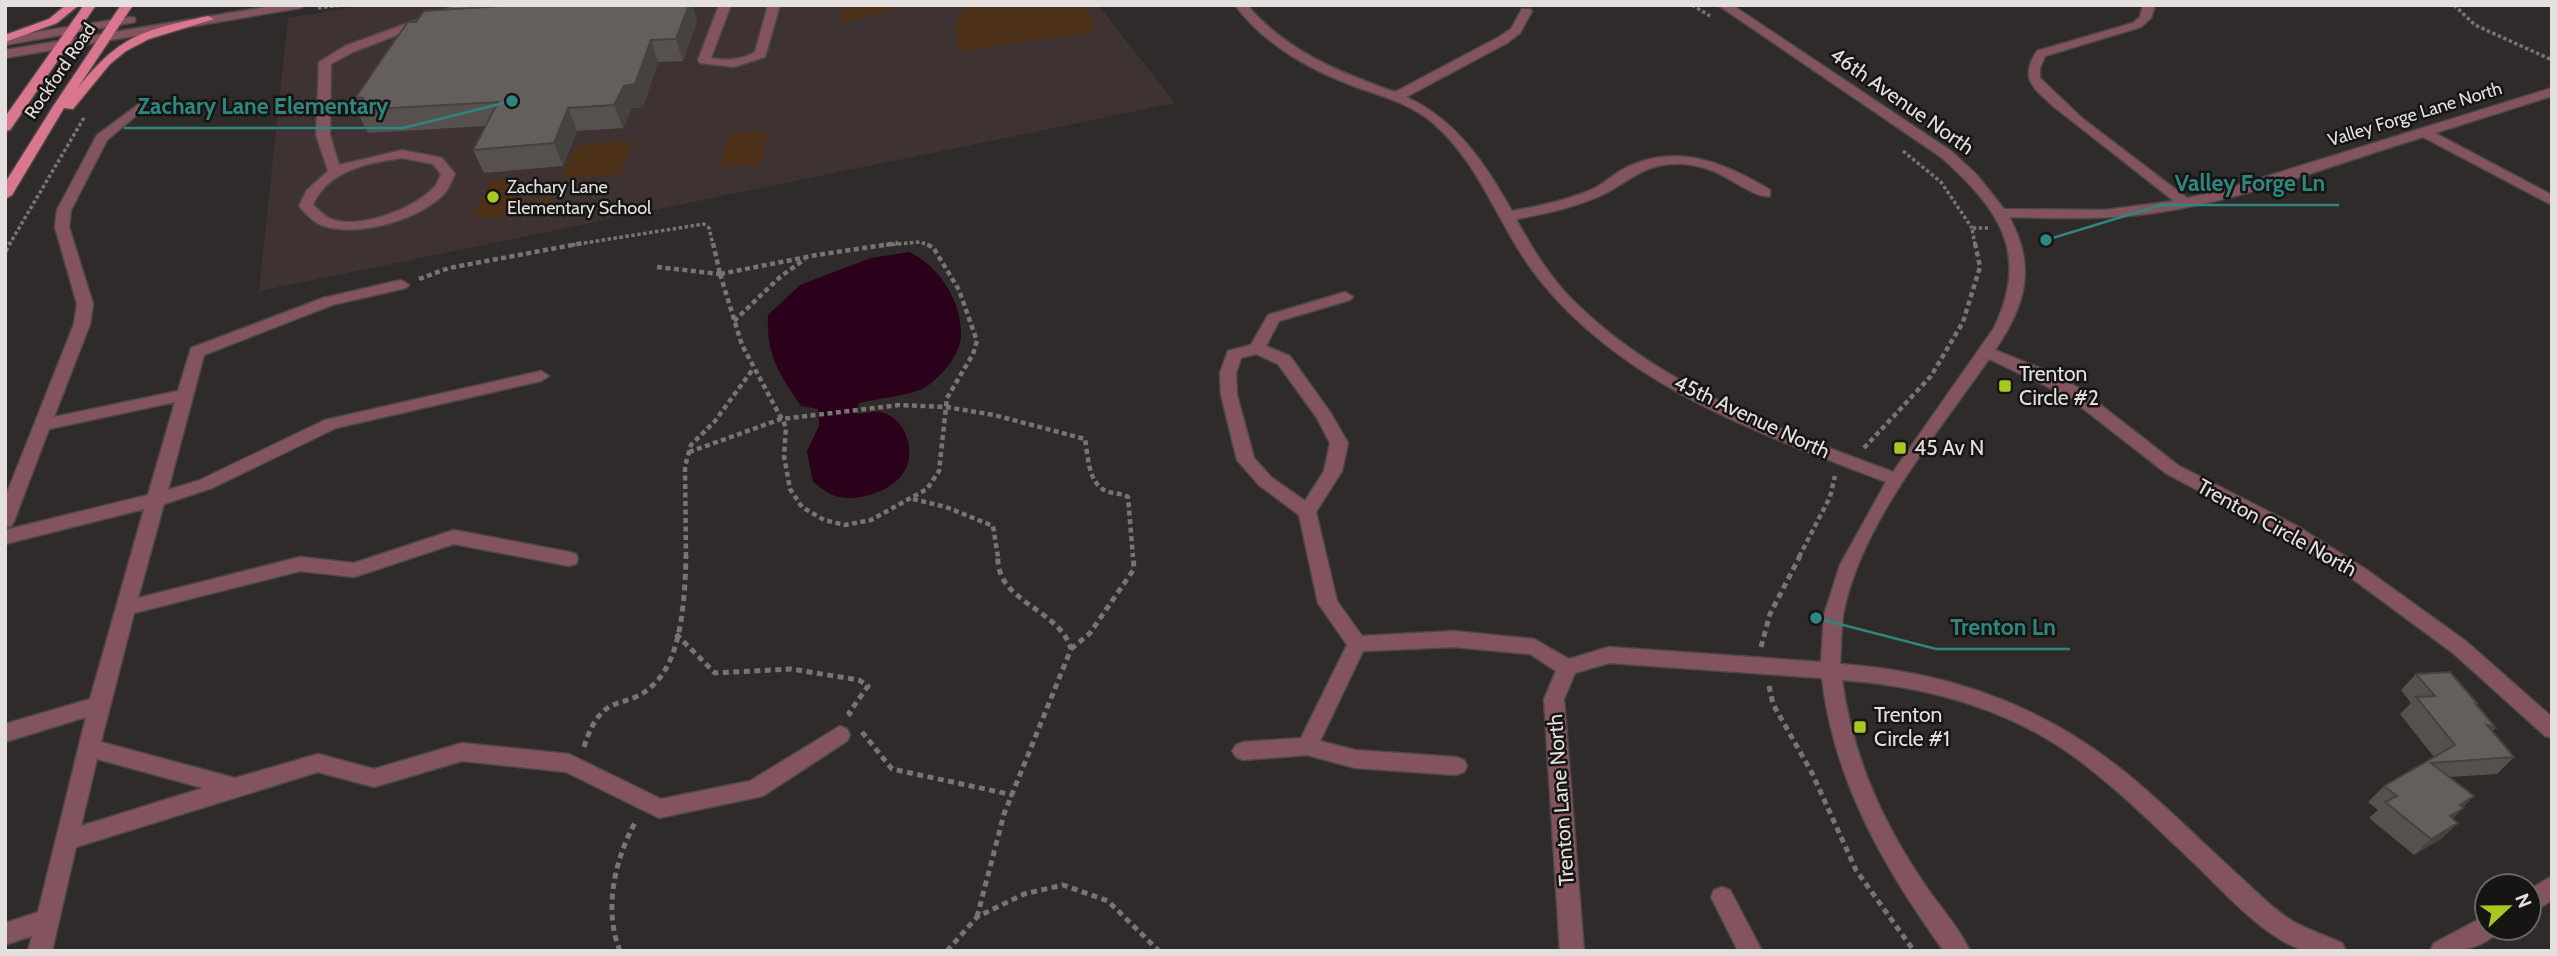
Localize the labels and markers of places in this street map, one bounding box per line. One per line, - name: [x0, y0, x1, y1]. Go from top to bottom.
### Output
- callout: Zachary Lane Elementary: [124, 84, 403, 128]
- callout: Valley Forge Ln: [2161, 161, 2339, 205]
- place label: Zachary Lane Elementary School: [507, 176, 652, 219]
- marker: Zachary Lane Elementary School: [485, 189, 501, 205]
- place label: Trenton Circle #2: [2019, 361, 2099, 410]
- marker: Trenton Circle #2: [1997, 378, 2013, 394]
- place label: 45 Av N: [1914, 435, 1984, 460]
- marker: 45 Av N: [1892, 440, 1908, 456]
- callout: Trenton Ln: [1936, 605, 2070, 649]
- place label: Trenton Circle #1: [1874, 702, 1950, 751]
- marker: Trenton Circle #1: [1852, 719, 1868, 735]

